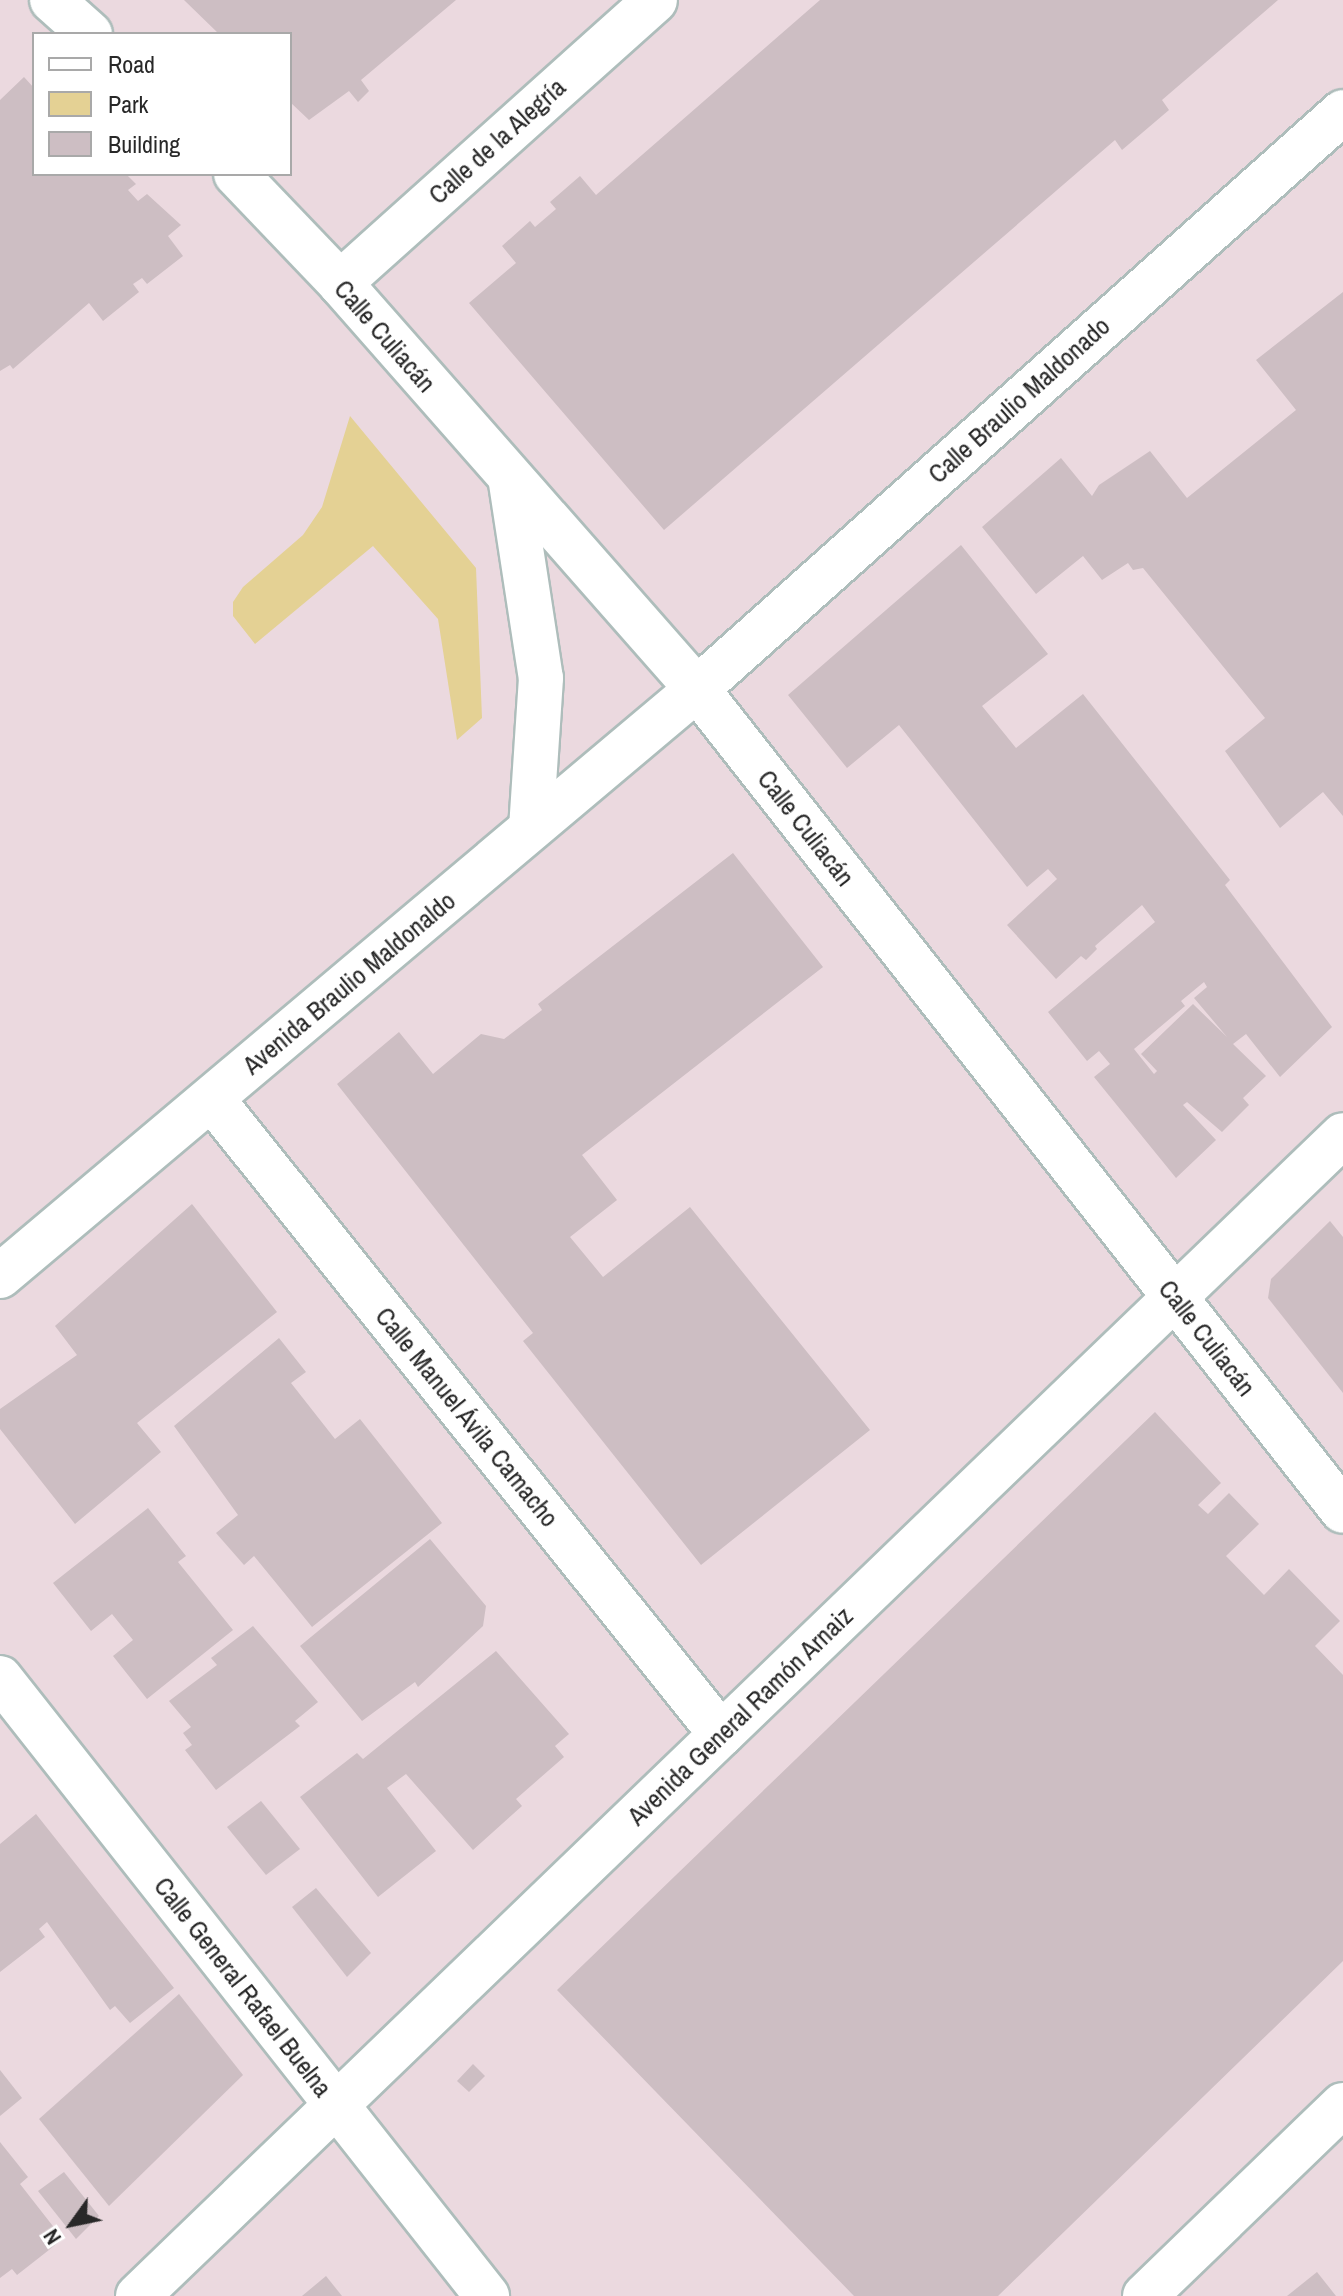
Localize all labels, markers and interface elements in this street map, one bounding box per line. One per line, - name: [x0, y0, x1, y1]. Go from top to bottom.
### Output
- legend: [32, 32, 292, 176]
- text: Road: [108, 48, 155, 80]
- street label: Calle de la Alegría: [422, 71, 572, 211]
- text: Park: [108, 88, 148, 120]
- text: Building: [108, 128, 180, 160]
- street label: Calle Culiacán: [328, 273, 442, 399]
- street label: Calle Braulio Maldonado: [922, 310, 1116, 490]
- street label: Calle Culiacán: [751, 764, 861, 892]
- street label: Avenida Braulio Maldonaldo: [237, 885, 461, 1081]
- street label: Calle Culiacán: [1152, 1274, 1262, 1402]
- street label: Calle Manuel Ávila Camacho: [368, 1301, 566, 1533]
- street label: Avenida General Ramón Arnaiz: [621, 1600, 859, 1832]
- street label: Calle General Rafael Buelna: [148, 1871, 338, 2103]
- north arrow: [32, 2184, 112, 2264]
- text: N: [36, 2223, 68, 2251]

